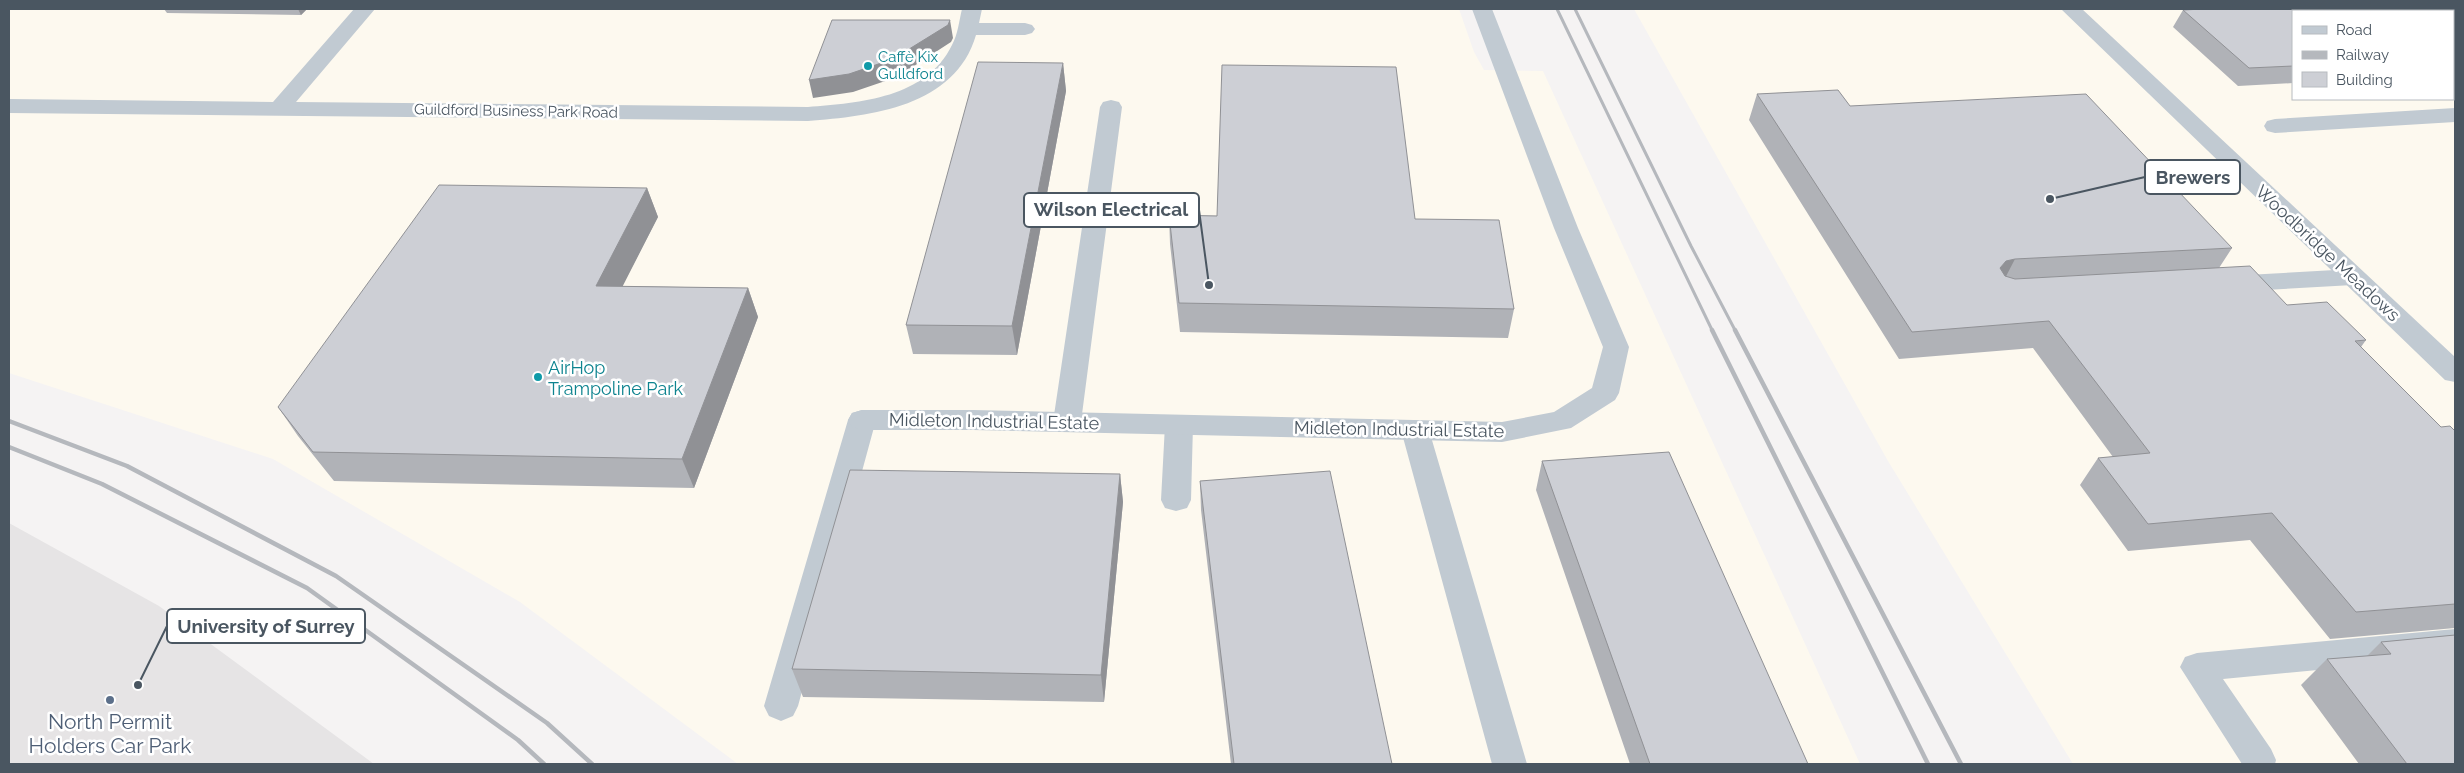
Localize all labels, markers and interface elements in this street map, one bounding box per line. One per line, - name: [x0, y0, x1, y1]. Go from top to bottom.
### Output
- legend: [2292, 10, 2454, 100]
- text: Road: [2336, 21, 2372, 39]
- text: Railway: [2336, 46, 2389, 64]
- place label: Caffè Kix Gulldford: [878, 48, 943, 83]
- marker: Caffè Kix Gulldford: [862, 60, 874, 72]
- text: Building: [2336, 71, 2393, 89]
- street label: Guildford Business Park Road: [414, 100, 618, 122]
- callout: Brewers: [2145, 160, 2240, 194]
- text: Brewers: [2156, 166, 2230, 188]
- street label: Woodbridge Meadows: [2251, 181, 2405, 326]
- callout: Wilson Electrical: [1024, 193, 1199, 227]
- text: Wilson Electrical: [1034, 198, 1189, 220]
- place label: AirHop Trampoline Park: [548, 357, 684, 399]
- marker: AirHop Trampoline Park: [532, 371, 544, 383]
- street label: Midleton Industrial Estate: [889, 409, 1100, 433]
- street label: Midleton Industrial Estate: [1294, 417, 1505, 441]
- callout: University of Surrey: [167, 609, 365, 643]
- text: University of Surrey: [177, 615, 355, 637]
- marker: North Permit Holders Car Park: [104, 694, 116, 706]
- place label: North Permit Holders Car Park: [29, 709, 191, 758]

